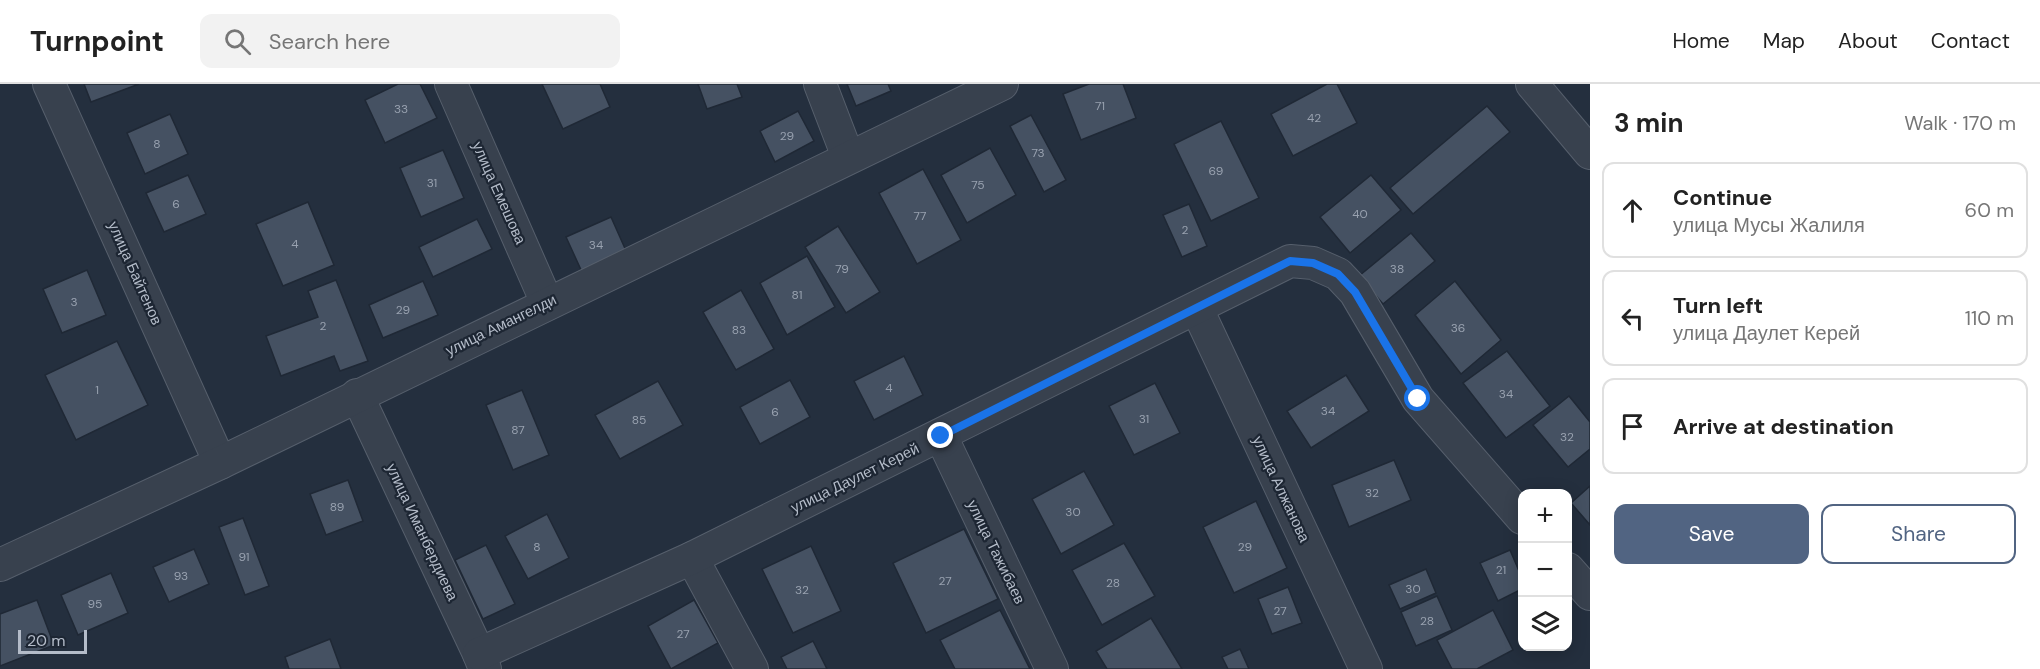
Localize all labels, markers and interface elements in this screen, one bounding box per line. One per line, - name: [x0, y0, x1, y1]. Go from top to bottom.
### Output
- search box: [200, 14, 620, 68]
- text: Turnpoint: [30, 23, 164, 60]
- icon: search: [221, 25, 254, 58]
- text: Search here: [269, 27, 390, 56]
- text: Home: [1672, 27, 1730, 55]
- text: Map: [1763, 27, 1805, 55]
- text: About: [1838, 27, 1898, 55]
- text: Contact: [1931, 27, 2010, 55]
- house number: 71: [1095, 98, 1105, 114]
- house number: 33: [394, 101, 408, 117]
- text: 3 min: [1614, 106, 1683, 140]
- house number: 42: [1307, 110, 1321, 126]
- text: Walk · 170 m: [1904, 110, 2016, 136]
- house number: 29: [780, 128, 794, 144]
- house number: 8: [153, 136, 161, 152]
- street label: улица Емешова: [467, 139, 531, 248]
- house number: 73: [1031, 145, 1045, 161]
- house number: 69: [1209, 163, 1223, 179]
- house number: 31: [427, 175, 437, 191]
- house number: 75: [971, 177, 985, 193]
- text: Continue: [1673, 183, 1772, 212]
- icon: ahead: [1616, 194, 1649, 227]
- house number: 6: [172, 196, 180, 212]
- text: 60 m: [1965, 197, 2014, 223]
- house number: 40: [1352, 206, 1368, 222]
- house number: 77: [914, 208, 926, 224]
- text: улица Мусы Жалиля: [1673, 212, 1865, 238]
- street label: улица Байтенов: [103, 218, 167, 328]
- house number: 2: [1182, 222, 1189, 238]
- house number: 4: [291, 236, 299, 252]
- house number: 34: [589, 237, 603, 253]
- house number: 79: [835, 261, 849, 277]
- house number: 38: [1390, 261, 1404, 277]
- house number: 81: [792, 287, 802, 303]
- street label: улица Амангелди: [442, 289, 560, 361]
- text: Turn left: [1673, 291, 1763, 320]
- house number: 3: [70, 294, 78, 310]
- house number: 29: [396, 302, 410, 318]
- icon: left: [1616, 302, 1649, 335]
- text: 110 m: [1965, 305, 2014, 331]
- house number: 2: [320, 318, 327, 334]
- house number: 36: [1451, 320, 1465, 336]
- text: улица Даулет Керей: [1673, 320, 1860, 346]
- house number: 83: [732, 322, 746, 338]
- house number: 4: [885, 380, 893, 396]
- house number: 1: [95, 382, 99, 398]
- route start: [1404, 385, 1430, 411]
- house number: 34: [1499, 386, 1513, 402]
- house number: 34: [1321, 403, 1335, 419]
- house number: 6: [771, 404, 779, 420]
- icon: arrive: [1616, 410, 1649, 443]
- house number: 31: [1139, 411, 1149, 427]
- house number: 85: [632, 412, 646, 428]
- text: Arrive at destination: [1673, 412, 1894, 441]
- house number: 87: [511, 422, 525, 438]
- route end: [927, 422, 953, 448]
- house number: 32: [1560, 429, 1574, 445]
- street label: улица Алжанова: [1248, 433, 1315, 546]
- street label: улица Даулет Керей: [788, 438, 922, 518]
- street label: улица Иманбердиева: [381, 460, 463, 604]
- house number: 32: [1365, 485, 1379, 501]
- map controls: [1518, 489, 1572, 651]
- button: +: [1518, 489, 1572, 543]
- street label: улица Тажибаев: [962, 497, 1030, 607]
- house number: 89: [330, 499, 344, 515]
- house number: 30: [1065, 504, 1081, 520]
- button: Save: [1614, 504, 1809, 564]
- button: Share: [1821, 504, 2016, 564]
- house number: 8: [533, 539, 541, 555]
- house number: 29: [1238, 539, 1252, 555]
- button: −: [1518, 543, 1572, 597]
- house number: 91: [238, 549, 250, 565]
- house number: 21: [1496, 562, 1506, 578]
- house number: 93: [174, 568, 188, 584]
- house number: 27: [938, 573, 952, 589]
- house number: 28: [1106, 575, 1120, 591]
- house number: 30: [1405, 581, 1421, 597]
- house number: 32: [795, 582, 809, 598]
- house number: 95: [88, 596, 102, 612]
- button: layers: [1518, 597, 1572, 651]
- house number: 27: [1273, 603, 1287, 619]
- house number: 28: [1420, 613, 1434, 629]
- house number: 27: [676, 626, 690, 642]
- scale bar: [18, 627, 87, 654]
- text: 20 m: [27, 630, 66, 651]

